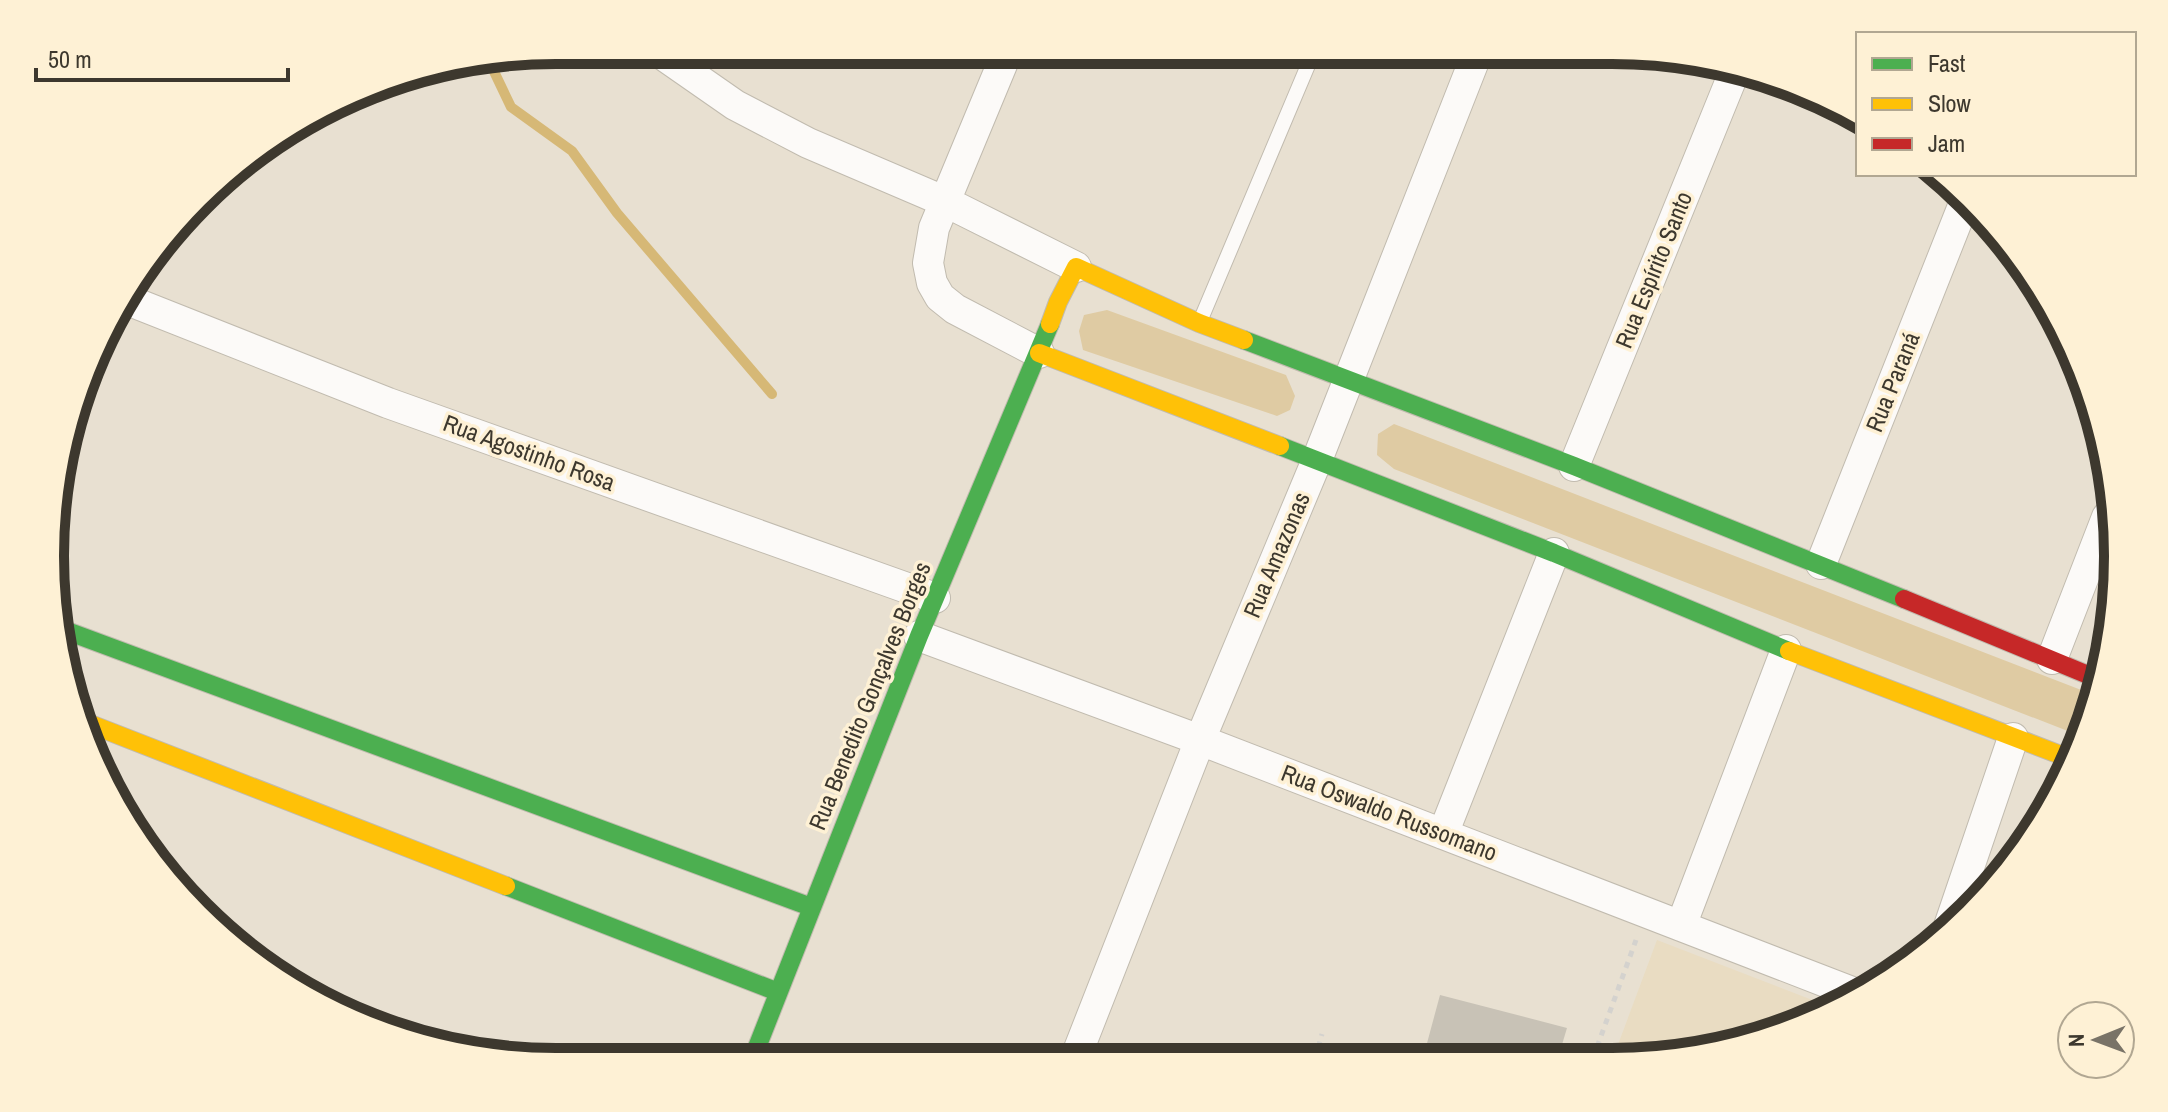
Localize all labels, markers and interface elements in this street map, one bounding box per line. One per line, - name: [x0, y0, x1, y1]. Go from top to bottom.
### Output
- scale bar: [36, 32, 288, 82]
- legend: [1856, 32, 2136, 176]
- text: 50 m: [48, 43, 92, 75]
- text: Fast: [1928, 47, 1966, 79]
- text: Slow: [1928, 87, 1971, 119]
- text: Jam: [1928, 127, 1965, 159]
- street label: Rua Espírito Santo: [1607, 187, 1699, 353]
- street label: Rua Paraná: [1858, 327, 1927, 436]
- street label: Rua Agostinho Rosa: [439, 406, 620, 498]
- street label: Rua Amazonas: [1235, 487, 1317, 622]
- street label: Rua Benedito Gonçalves Borges: [801, 557, 938, 835]
- street label: Rua Oswaldo Russomano: [1277, 756, 1502, 868]
- north arrow: [2056, 1000, 2136, 1080]
- text: N: [2061, 1034, 2091, 1047]

